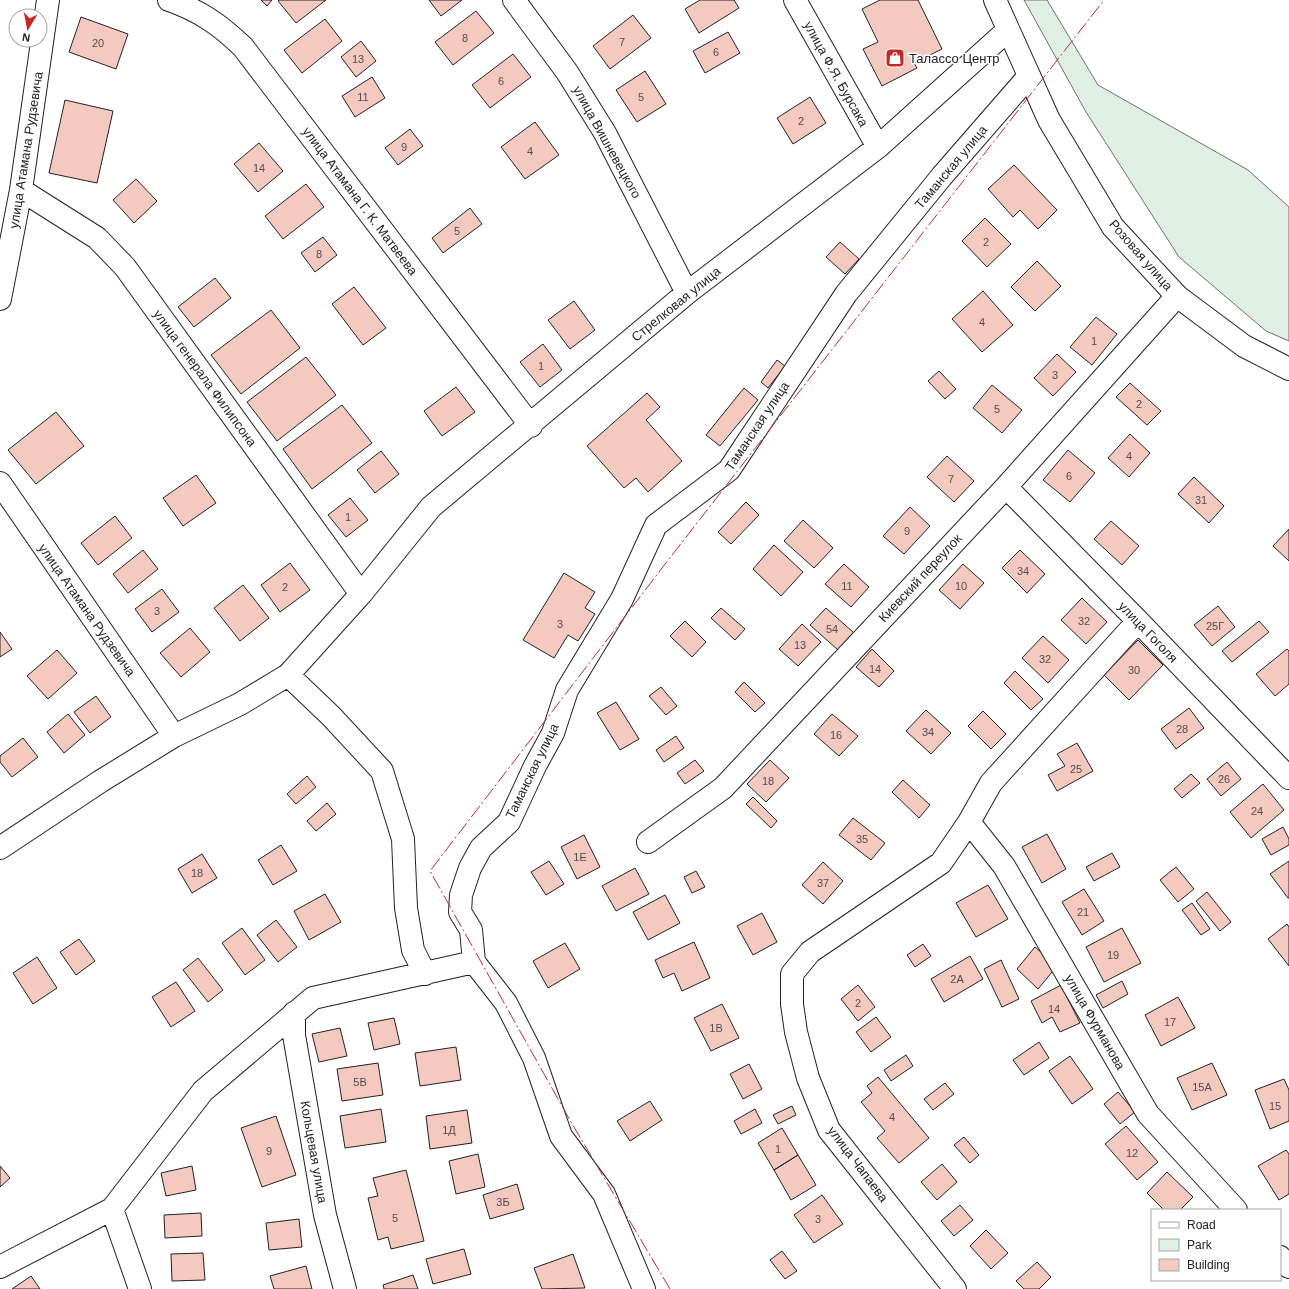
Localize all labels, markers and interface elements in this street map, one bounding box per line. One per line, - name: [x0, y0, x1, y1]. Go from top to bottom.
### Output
- north arrow: [8, 8, 48, 48]
- street label: улица Ф.Я. Бурсака: [801, 19, 872, 130]
- text: N: [21, 31, 31, 44]
- house number: 8: [462, 32, 468, 44]
- house number: 7: [619, 36, 625, 48]
- house number: 20: [92, 37, 104, 49]
- house number: 6: [713, 46, 719, 58]
- shop icon: Талассо Центр: [884, 47, 906, 69]
- place label: Талассо Центр: [909, 51, 1000, 66]
- house number: 13: [352, 53, 364, 65]
- street label: улица Атамана Рудзевича: [6, 70, 46, 229]
- house number: 6: [498, 75, 504, 87]
- street label: улица Вишневецкого: [570, 83, 644, 201]
- house number: 11: [357, 91, 369, 103]
- house number: 5: [638, 91, 644, 103]
- house number: 2: [798, 115, 804, 127]
- street label: Таманская улица: [912, 122, 991, 212]
- street label: улица Атамана Г. К. Матвеева: [299, 124, 421, 279]
- house number: 9: [401, 141, 407, 153]
- house number: 4: [527, 145, 533, 157]
- house number: 14: [253, 162, 265, 174]
- street label: Розовая улица: [1106, 217, 1176, 294]
- house number: 5: [454, 225, 460, 237]
- house number: 2: [983, 236, 989, 248]
- house number: 8: [316, 248, 322, 260]
- street label: Стрелковая улица: [628, 263, 724, 345]
- street label: улица генерала Филипсона: [150, 307, 260, 450]
- house number: 4: [979, 316, 985, 328]
- house number: 1: [1091, 335, 1097, 347]
- house number: 1: [538, 360, 544, 372]
- house number: 3: [1052, 369, 1058, 381]
- street label: Таманская улица: [722, 378, 793, 473]
- house number: 2: [1136, 398, 1142, 410]
- house number: 5: [994, 403, 1000, 415]
- house number: 4: [1126, 450, 1132, 462]
- house number: 6: [1066, 470, 1072, 482]
- house number: 7: [948, 473, 954, 485]
- house number: 31: [1195, 494, 1207, 506]
- house number: 1: [345, 511, 351, 523]
- house number: 9: [904, 525, 910, 537]
- street label: Киевский переулок: [875, 531, 965, 625]
- street label: улица Атамана Рудзевича: [35, 541, 139, 680]
- house number: 34: [1017, 565, 1029, 577]
- house number: 11: [841, 580, 853, 592]
- house number: 10: [955, 580, 967, 592]
- house number: 2: [282, 581, 288, 593]
- street label: улица Гоголя: [1115, 598, 1181, 666]
- house number: 3: [154, 605, 160, 617]
- house number: 32: [1078, 615, 1090, 627]
- house number: 3: [557, 618, 563, 630]
- house number: 25Г: [1206, 620, 1224, 632]
- house number: 54: [826, 623, 838, 635]
- house number: 13: [794, 639, 806, 651]
- house number: 32: [1039, 653, 1051, 665]
- house number: 14: [869, 663, 881, 675]
- house number: 30: [1128, 664, 1140, 676]
- street label: Таманская улица: [502, 720, 562, 821]
- house number: 28: [1176, 723, 1188, 735]
- house number: 34: [922, 726, 934, 738]
- house number: 16: [830, 729, 842, 741]
- house number: 25: [1070, 763, 1082, 775]
- house number: 26: [1218, 773, 1230, 785]
- house number: 18: [762, 775, 774, 787]
- house number: 24: [1251, 805, 1263, 817]
- house number: 35: [856, 833, 868, 845]
- house number: 1Е: [573, 851, 587, 863]
- house number: 18: [191, 867, 203, 879]
- house number: 37: [817, 877, 829, 889]
- house number: 21: [1077, 906, 1089, 918]
- house number: 19: [1107, 949, 1119, 961]
- street label: улица Фурманова: [1062, 972, 1129, 1073]
- house number: 2А: [950, 973, 964, 985]
- house number: 2: [855, 997, 861, 1009]
- house number: 14: [1048, 1003, 1060, 1015]
- house number: 17: [1164, 1016, 1176, 1028]
- house number: 1В: [709, 1022, 723, 1034]
- house number: 5В: [353, 1076, 367, 1088]
- house number: 15А: [1192, 1081, 1212, 1093]
- street label: Кольцевая улица: [298, 1100, 331, 1205]
- house number: 15: [1269, 1100, 1281, 1112]
- house number: 4: [889, 1111, 895, 1123]
- street label: улица Чапаева: [825, 1123, 892, 1205]
- house number: 1Д: [442, 1124, 456, 1136]
- house number: 1: [775, 1143, 781, 1155]
- house number: 9: [266, 1145, 272, 1157]
- house number: 12: [1126, 1147, 1138, 1159]
- house number: 3Б: [496, 1196, 510, 1208]
- legend: [1151, 1209, 1281, 1281]
- house number: 5: [392, 1212, 398, 1224]
- house number: 3: [815, 1213, 821, 1225]
- text: Road: [1187, 1218, 1216, 1232]
- text: Park: [1187, 1238, 1213, 1252]
- text: Building: [1187, 1258, 1230, 1272]

